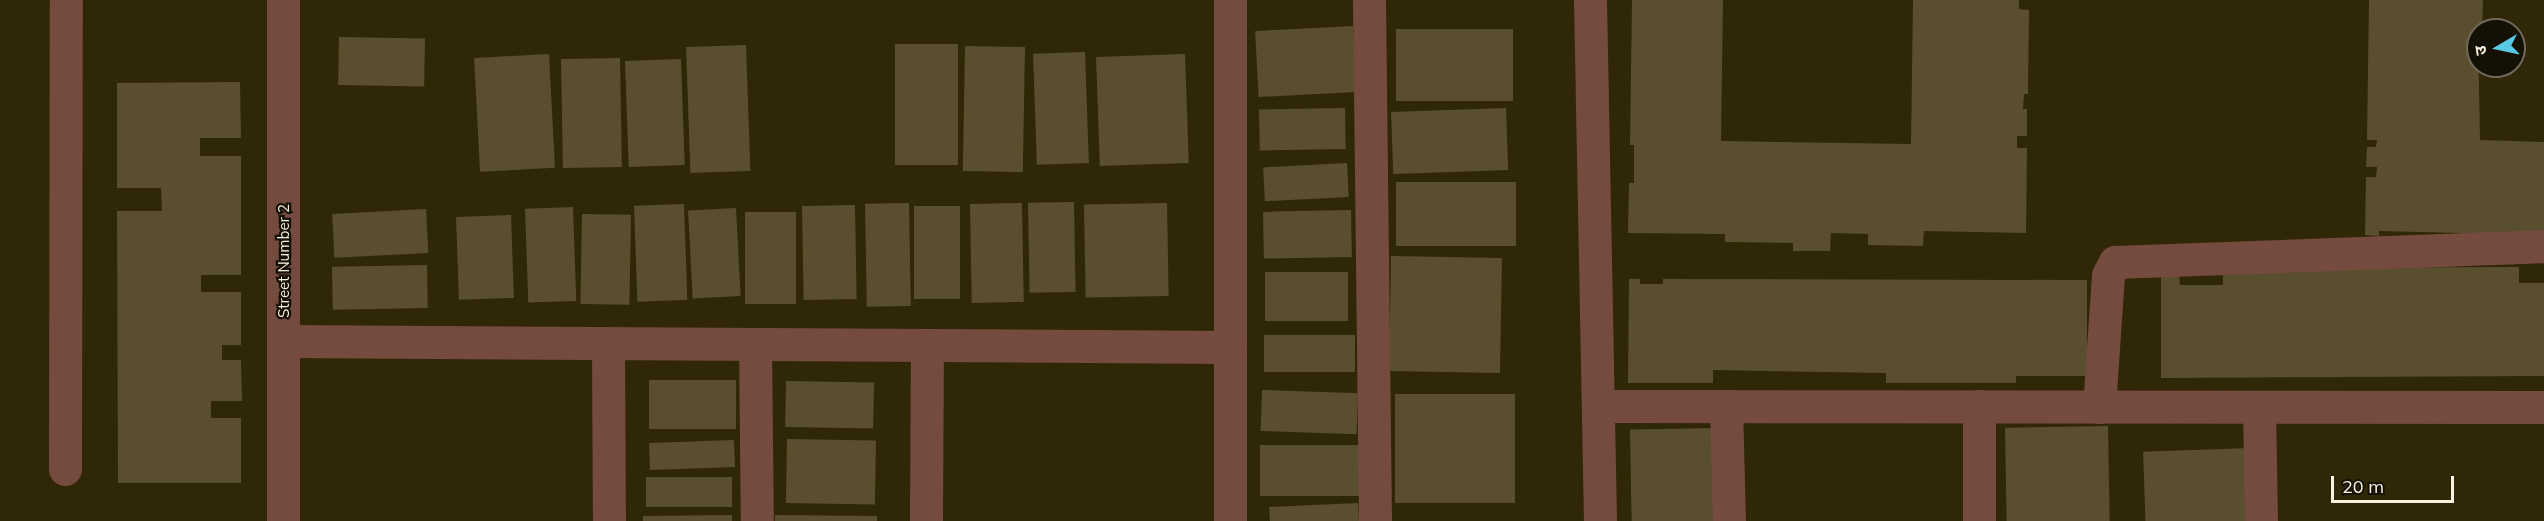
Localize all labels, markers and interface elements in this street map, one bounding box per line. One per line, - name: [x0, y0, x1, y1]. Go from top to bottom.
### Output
- north arrow: [2466, 18, 2526, 78]
- text: उ: [2470, 44, 2491, 57]
- street label: Street Number 2: [275, 204, 293, 318]
- scale bar: [2334, 464, 2457, 502]
- text: 20 m: [2342, 475, 2384, 498]

